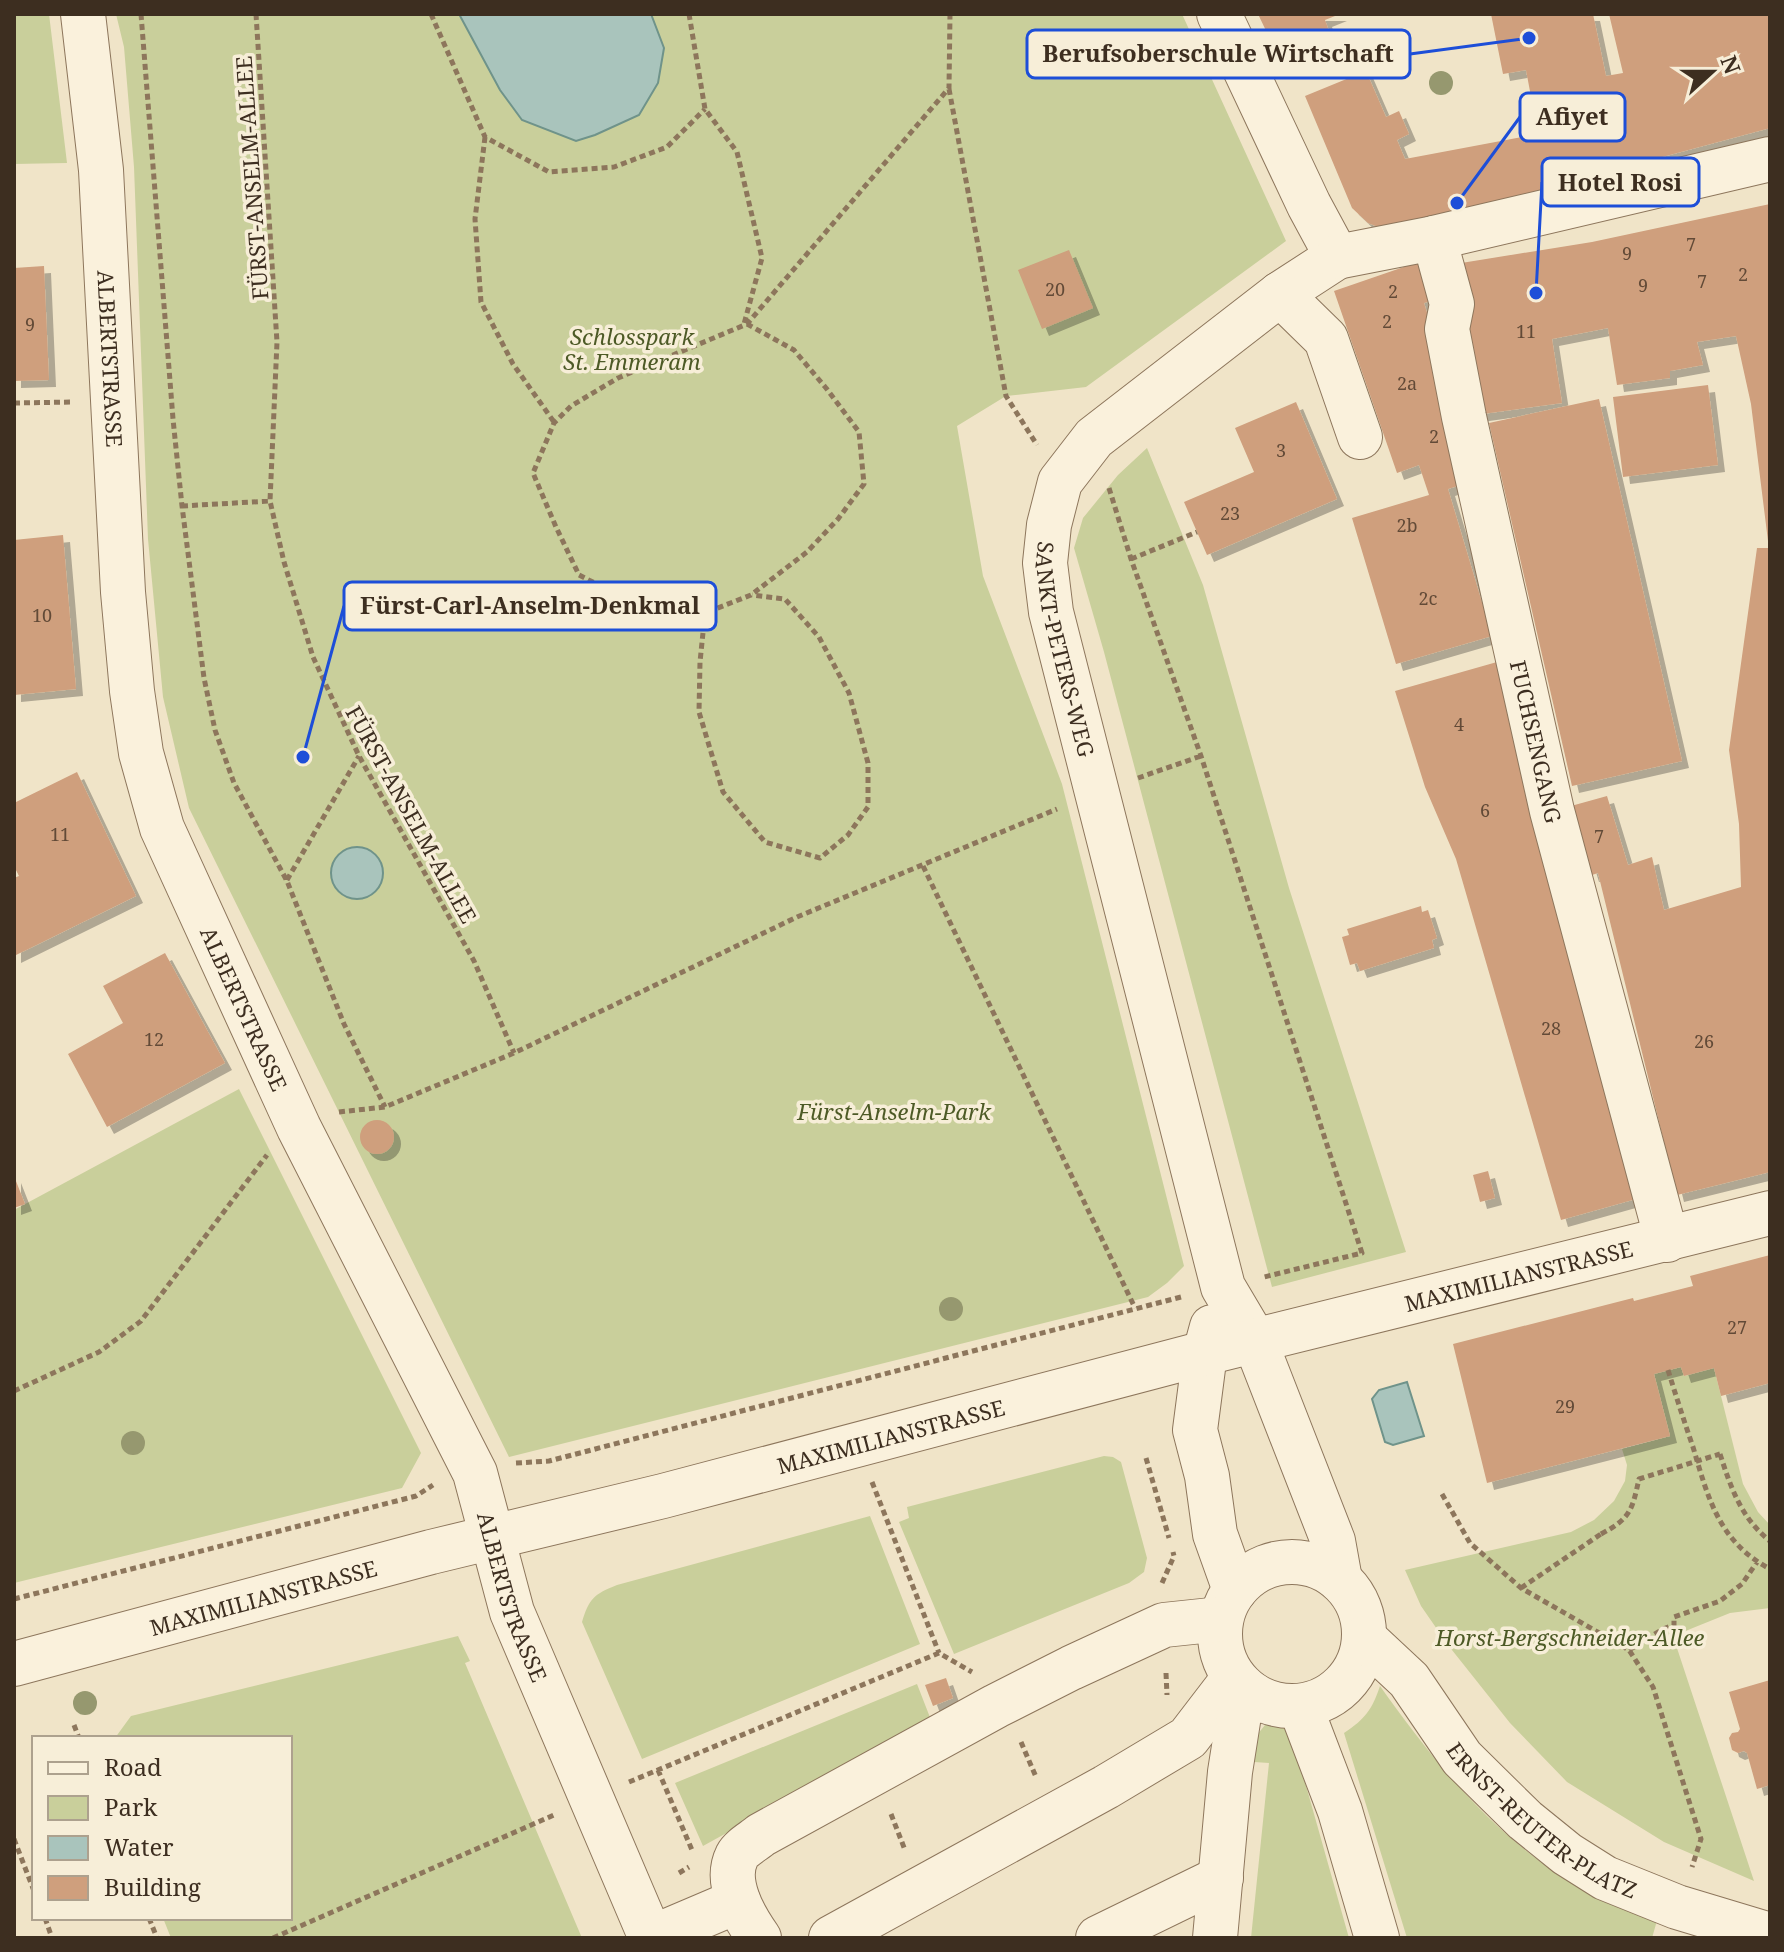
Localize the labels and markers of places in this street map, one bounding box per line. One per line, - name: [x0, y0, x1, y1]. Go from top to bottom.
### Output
- callout: Berufsoberschule Wirtschaft: [1027, 30, 1410, 78]
- callout: Afiyet: [1520, 93, 1625, 141]
- callout: Hotel Rosi: [1542, 158, 1699, 206]
- callout: Fürst-Carl-Anselm-Denkmal: [344, 582, 716, 630]

